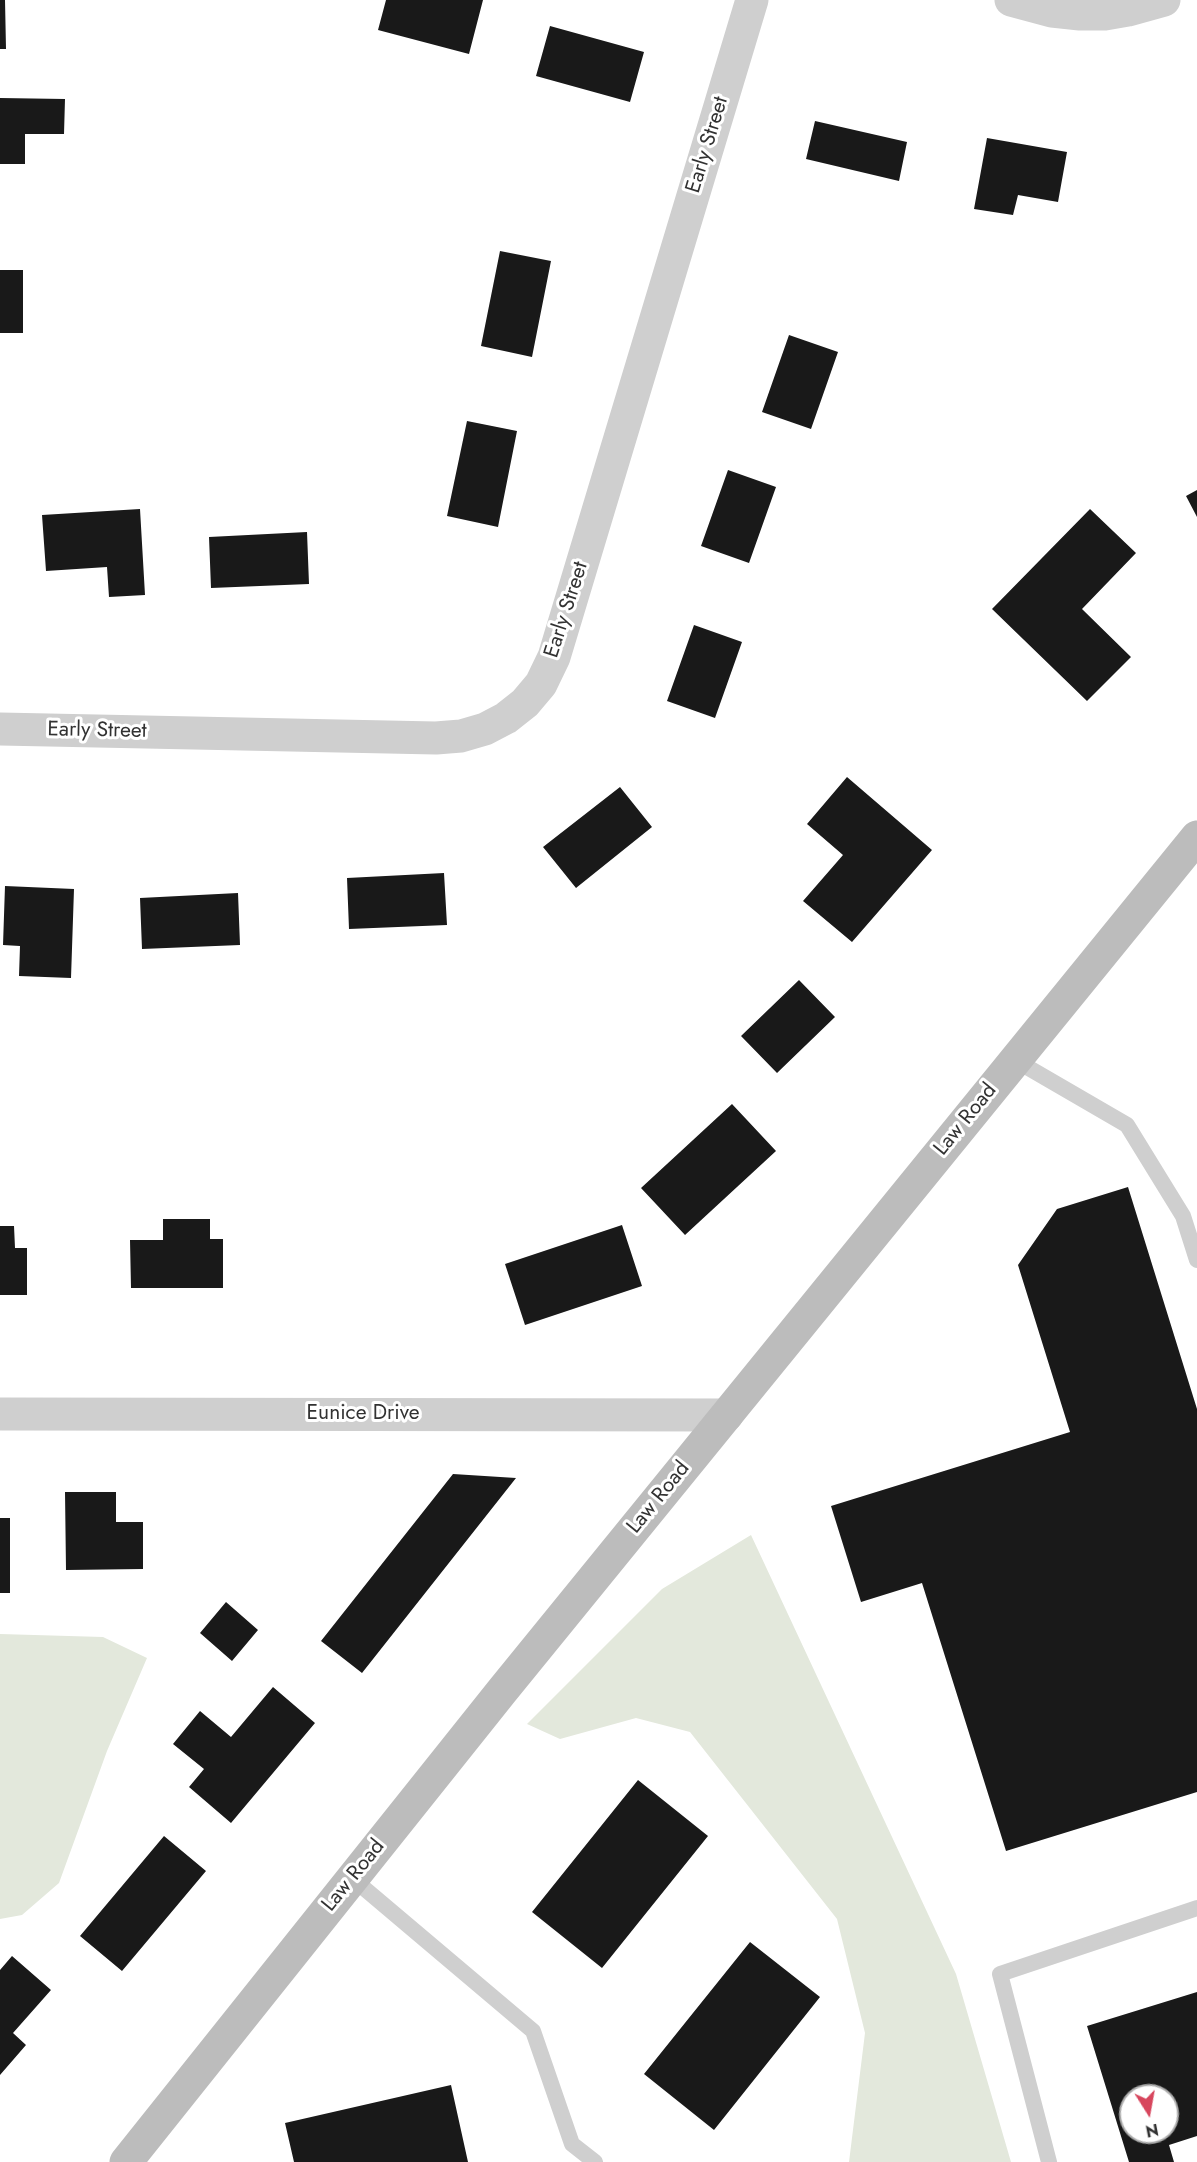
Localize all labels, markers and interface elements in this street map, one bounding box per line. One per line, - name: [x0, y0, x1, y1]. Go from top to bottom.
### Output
- street label: Early Street: [681, 94, 735, 196]
- street label: Early Street: [540, 559, 594, 661]
- street label: Early Street: [47, 718, 147, 744]
- street label: Law Road: [929, 1079, 1003, 1161]
- street label: Eunice Drive: [307, 1401, 419, 1427]
- street label: Law Road: [622, 1457, 696, 1539]
- street label: Law Road: [317, 1835, 391, 1917]
- north arrow: [1119, 2084, 1179, 2144]
- text: N: [1144, 2118, 1161, 2143]

